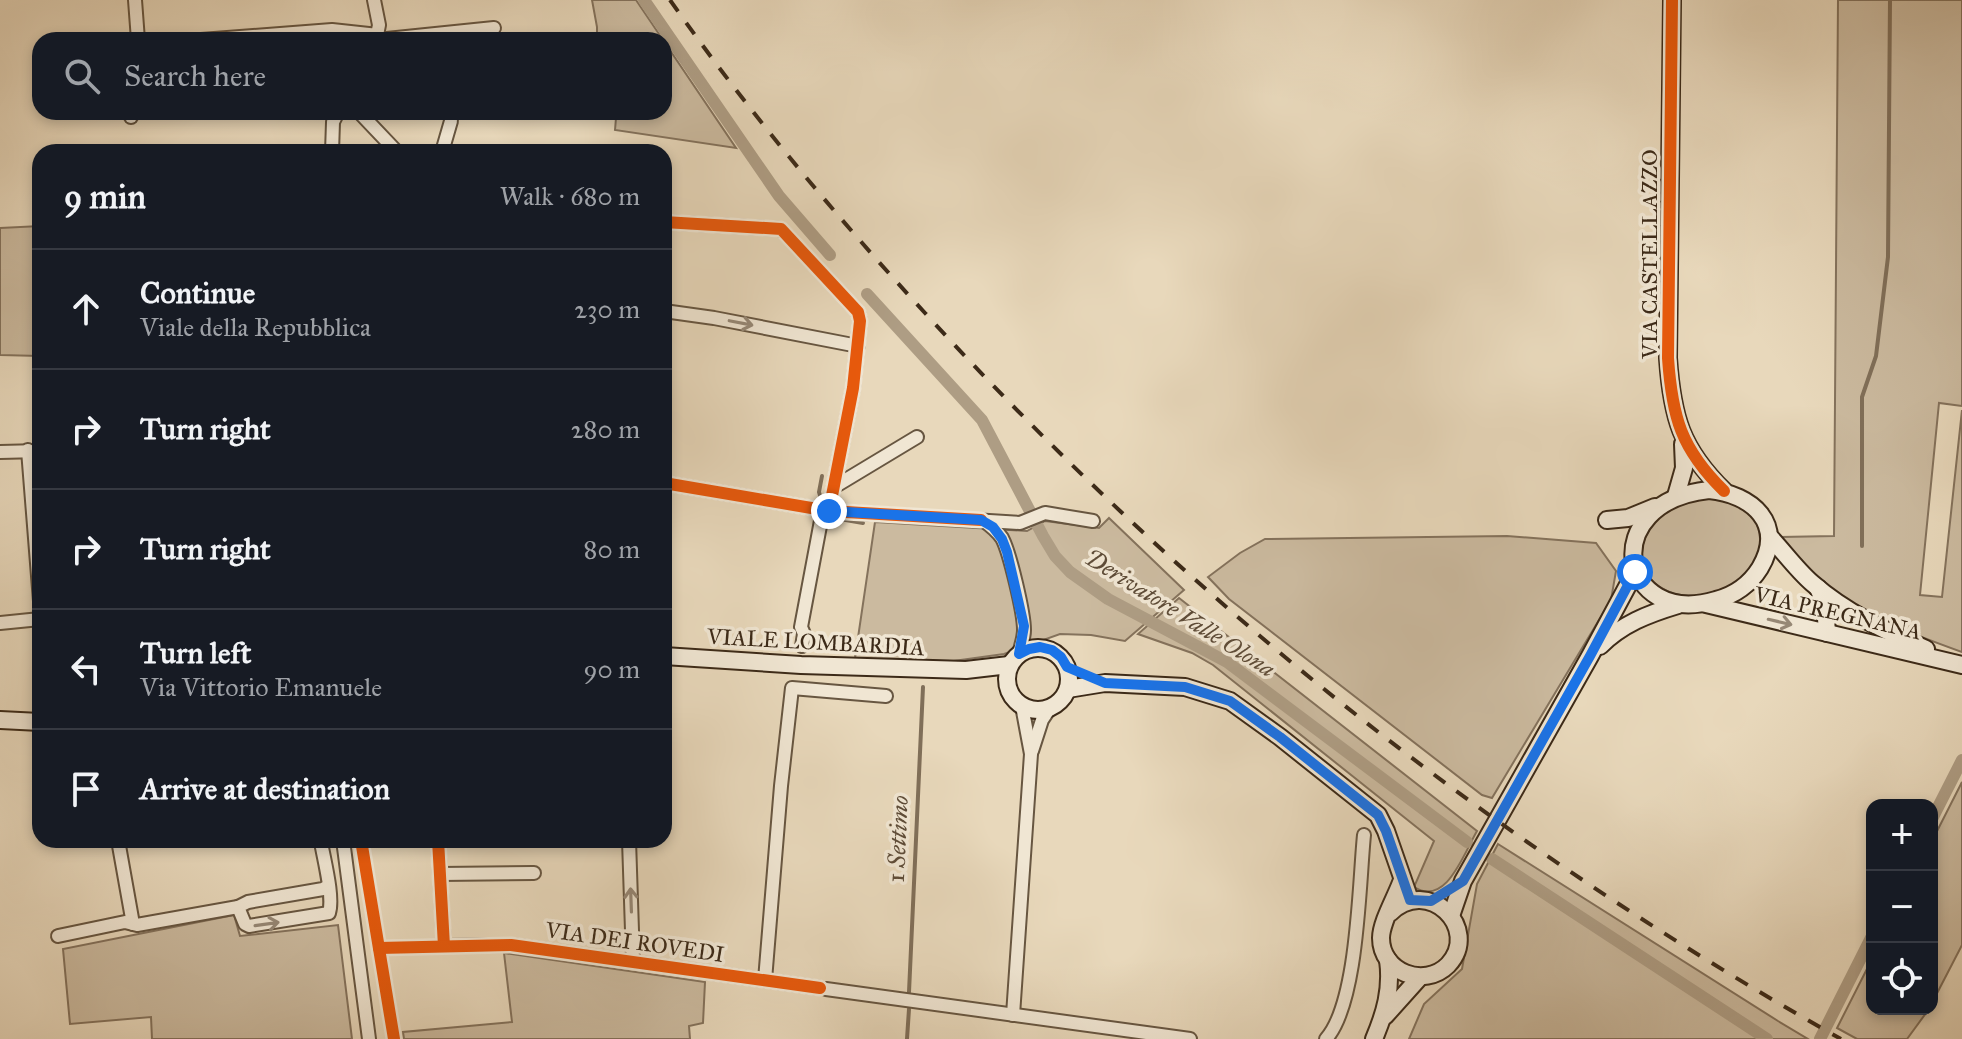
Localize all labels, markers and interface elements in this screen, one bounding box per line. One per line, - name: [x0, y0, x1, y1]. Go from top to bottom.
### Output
- search box: [32, 32, 672, 120]
- icon: search: [60, 54, 104, 98]
- text: Search here: [124, 58, 266, 94]
- street label: VIA CASTELLAZZO: [1636, 149, 1663, 360]
- text: 9 min: [64, 176, 146, 217]
- text: Walk · 680 m: [500, 180, 640, 212]
- text: Continue: [140, 275, 255, 311]
- icon: ahead: [64, 287, 108, 331]
- text: 230 m: [574, 293, 640, 325]
- text: Viale della Repubblica: [140, 311, 371, 343]
- one-way arrow: [728, 316, 753, 331]
- icon: right: [64, 407, 108, 451]
- text: Turn right: [140, 411, 271, 447]
- text: 280 m: [571, 413, 640, 445]
- route end: [811, 493, 847, 529]
- icon: right: [64, 527, 108, 571]
- text: Turn right: [140, 531, 271, 567]
- text: 80 m: [584, 533, 640, 565]
- water label: Derivatore Valle Olona: [1079, 542, 1281, 684]
- route start: [1617, 554, 1653, 590]
- street label: VIA PREGNANA: [1751, 580, 1924, 645]
- one-way arrow: [1767, 615, 1793, 630]
- street label: VIALE LOMBARDIA: [705, 623, 926, 661]
- text: Turn left: [140, 635, 251, 671]
- icon: left: [64, 647, 108, 691]
- text: 90 m: [583, 653, 640, 685]
- text: Via Vittorio Emanuele: [140, 671, 382, 703]
- icon: arrive: [64, 767, 108, 811]
- text: Arrive at destination: [140, 771, 390, 807]
- water label: 1 Settimo: [881, 795, 915, 883]
- map controls: [1866, 799, 1938, 1015]
- button: +: [1866, 799, 1938, 871]
- button: −: [1866, 871, 1938, 943]
- one-way arrow: [623, 887, 638, 914]
- one-way arrow: [253, 916, 279, 931]
- street label: VIA DEI ROVEDI: [543, 916, 726, 968]
- button: locate: [1866, 943, 1938, 1015]

